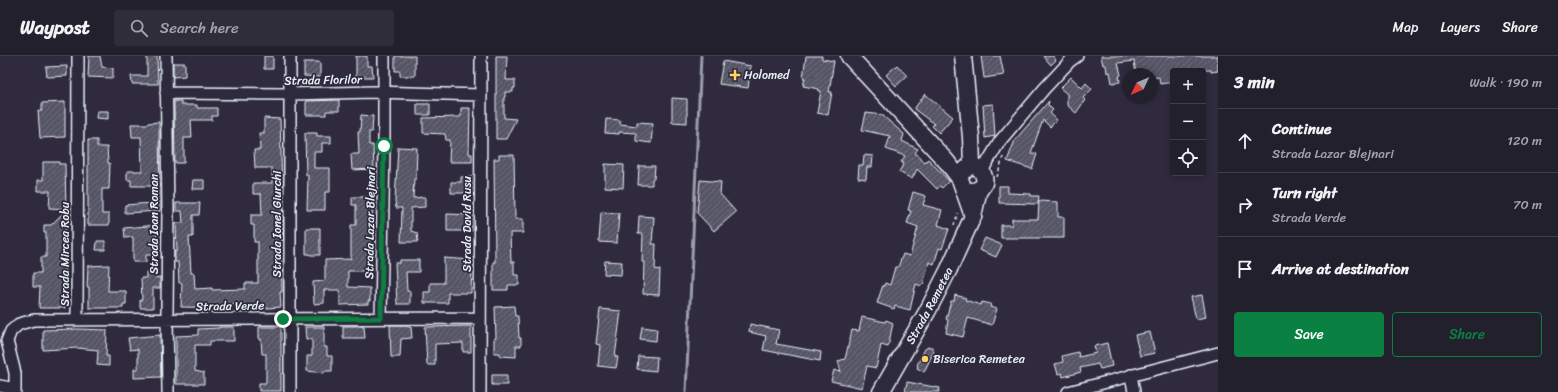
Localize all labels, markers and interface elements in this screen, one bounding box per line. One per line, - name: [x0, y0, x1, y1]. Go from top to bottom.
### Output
- search box: [114, 10, 394, 46]
- text: Waypost: [20, 11, 90, 44]
- text: Search here: [160, 15, 239, 41]
- text: Map: [1393, 15, 1418, 40]
- text: Layers: [1440, 15, 1480, 40]
- text: Share: [1502, 15, 1538, 40]
- icon: search: [128, 17, 150, 39]
- place label: Holomed: [744, 64, 790, 86]
- text: 3 min: [1234, 67, 1275, 97]
- street label: Strada Florilor: [284, 68, 363, 92]
- north arrow: [1122, 68, 1158, 104]
- map controls: [1170, 68, 1206, 176]
- button: +: [1170, 68, 1206, 104]
- marker: Holomed: [729, 69, 741, 81]
- text: Walk · 190 m: [1469, 71, 1542, 94]
- button: −: [1170, 104, 1206, 140]
- text: Continue: [1272, 116, 1332, 142]
- text: 120 m: [1507, 129, 1542, 152]
- icon: ahead: [1234, 130, 1256, 152]
- route start: [375, 137, 393, 155]
- button: locate: [1170, 140, 1206, 176]
- text: Strada Lazar Blejnari: [1272, 142, 1394, 165]
- street label: Strada Lazar Blejnari: [358, 166, 382, 279]
- street label: Strada Ionel Giurchi: [266, 170, 288, 277]
- street label: Strada Ioan Roman: [143, 173, 165, 274]
- street label: Strada David Rusu: [456, 176, 478, 272]
- text: Turn right: [1272, 180, 1337, 206]
- text: 70 m: [1513, 193, 1542, 216]
- icon: right: [1234, 194, 1256, 216]
- street label: Strada Mircea Robu: [54, 201, 76, 306]
- text: Strada Verde: [1272, 206, 1346, 229]
- text: Arrive at destination: [1272, 256, 1409, 282]
- icon: arrive: [1234, 258, 1256, 280]
- street label: Strada Remetea: [900, 263, 959, 349]
- street label: Strada Verde: [196, 294, 264, 318]
- route end: [274, 310, 292, 328]
- button: Save: [1234, 312, 1384, 357]
- button: Share: [1392, 312, 1542, 357]
- place label: Biserica Remetea: [933, 348, 1026, 370]
- marker: Biserica Remetea: [920, 354, 930, 364]

